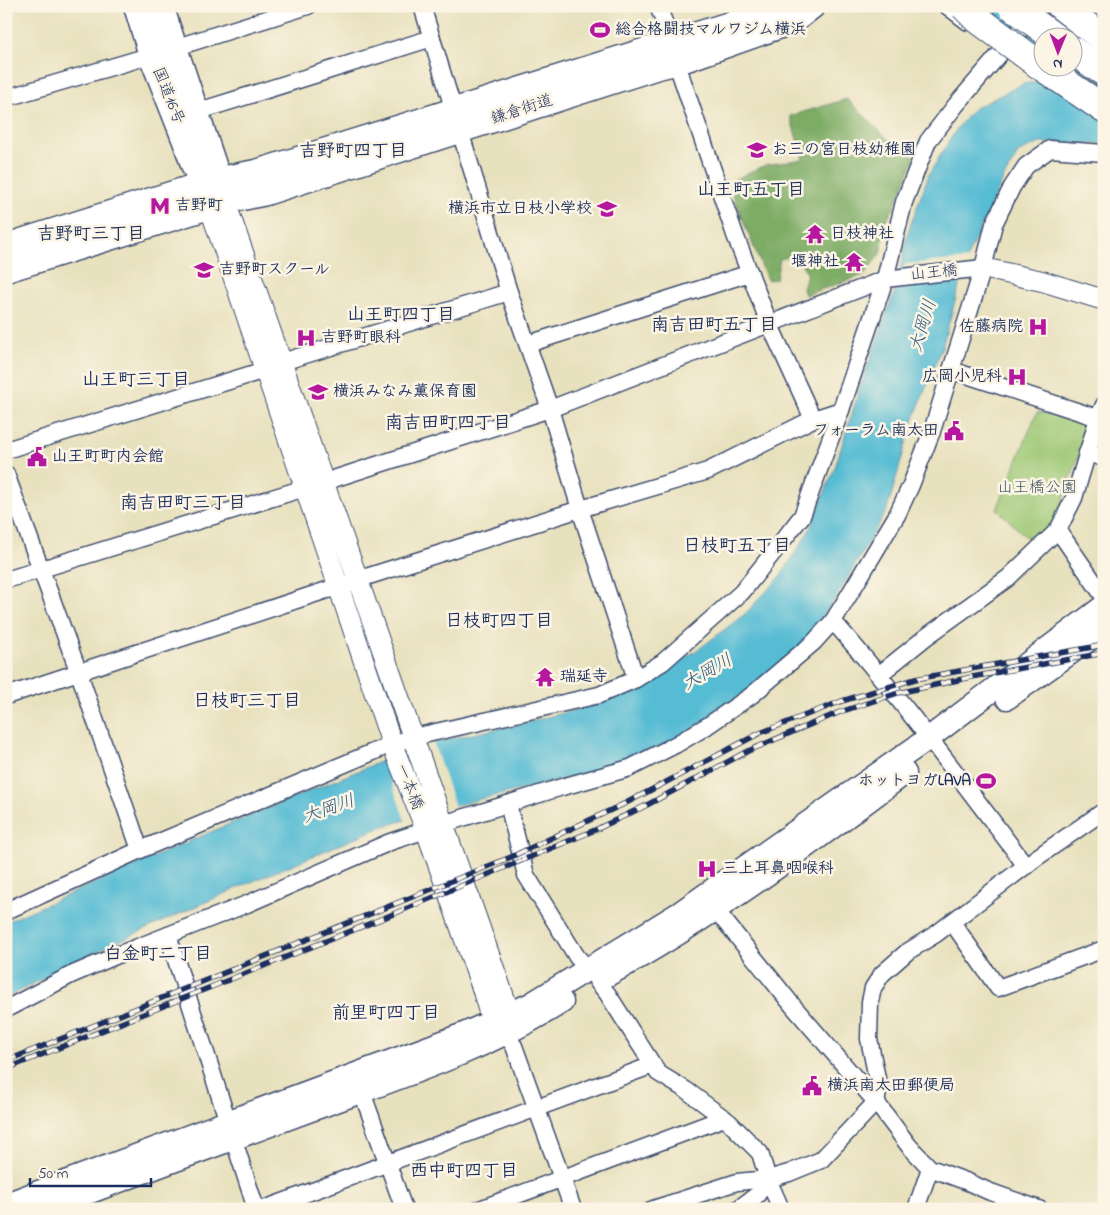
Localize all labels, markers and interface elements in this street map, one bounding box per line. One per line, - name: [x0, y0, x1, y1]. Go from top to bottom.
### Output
- place label: 総合格闘技マルワジム横浜: [615, 18, 806, 42]
- sports icon: 総合格闘技マルワジム横浜: [589, 19, 611, 41]
- north arrow: [1032, 28, 1082, 78]
- text: N: [1053, 53, 1063, 74]
- street label: 国道16号: [146, 64, 190, 128]
- street label: 鎌倉街道: [488, 89, 556, 131]
- place label: お三の宮日枝幼稚園: [772, 138, 916, 162]
- district label: 吉野町四丁目: [299, 139, 407, 165]
- school or university icon: お三の宮日枝幼稚園: [746, 139, 768, 161]
- district label: 山王町五丁目: [697, 178, 805, 204]
- place label: 吉野町: [175, 194, 223, 218]
- metro station icon: 吉野町: [149, 195, 171, 217]
- place label: 横浜市立日枝小学校: [448, 197, 592, 221]
- school or university icon: 横浜市立日枝小学校: [596, 198, 618, 220]
- district label: 吉野町三丁目: [37, 222, 145, 248]
- place label: 日枝神社: [830, 222, 894, 246]
- temple icon: 日枝神社: [804, 223, 826, 245]
- place label: 堰神社: [791, 250, 839, 274]
- temple icon: 堰神社: [843, 251, 865, 273]
- place label: 吉野町スクール: [219, 258, 330, 282]
- school or university icon: 吉野町スクール: [193, 259, 215, 281]
- street label: 山王橋: [909, 259, 959, 287]
- water label: 大岡川: [904, 296, 944, 356]
- district label: 山王町四丁目: [347, 303, 455, 329]
- district label: 南吉田町五丁目: [651, 313, 777, 339]
- place label: 佐藤病院: [959, 315, 1023, 339]
- hospital icon: 佐藤病院: [1027, 316, 1049, 338]
- place label: 吉野町眼科: [321, 326, 401, 350]
- hospital icon: 吉野町眼科: [295, 327, 317, 349]
- place label: 広岡小児科: [922, 365, 1002, 389]
- hospital icon: 広岡小児科: [1006, 366, 1028, 388]
- district label: 山王町三丁目: [82, 368, 190, 394]
- place label: 横浜みなみ薫保育園: [333, 380, 477, 404]
- school or university icon: 横浜みなみ薫保育園: [307, 381, 329, 403]
- district label: 南吉田町四丁目: [385, 411, 511, 437]
- place label: フォーラム南太田: [813, 419, 939, 443]
- public building icon: フォーラム南太田: [943, 420, 965, 442]
- place label: 山王町町内会館: [52, 445, 164, 469]
- public building icon: 山王町町内会館: [26, 446, 48, 468]
- park label: 山王橋公園: [997, 476, 1077, 500]
- district label: 南吉田町三丁目: [120, 491, 246, 517]
- district label: 日枝町五丁目: [683, 534, 791, 560]
- district label: 日枝町四丁目: [445, 609, 553, 635]
- water label: 大岡川: [678, 648, 738, 698]
- place label: 瑞延寺: [560, 665, 608, 689]
- temple icon: 瑞延寺: [534, 666, 556, 688]
- district label: 日枝町三丁目: [193, 689, 301, 715]
- street label: 一本橋: [389, 760, 429, 814]
- place label: ホットヨガLAVA: [858, 769, 971, 793]
- sports icon: ホットヨガLAVA: [975, 770, 997, 792]
- water label: 大岡川: [299, 789, 359, 831]
- place label: 三上耳鼻咽喉科: [722, 857, 834, 881]
- hospital icon: 三上耳鼻咽喉科: [696, 858, 718, 880]
- district label: 白金町二丁目: [104, 942, 212, 968]
- district label: 前里町四丁目: [332, 1001, 440, 1027]
- place label: 横浜南太田郵便局: [827, 1074, 955, 1098]
- public building icon: 横浜南太田郵便局: [801, 1075, 823, 1097]
- scale bar: [30, 1155, 151, 1187]
- district label: 西中町四丁目: [410, 1159, 518, 1185]
- text: 50 m: [38, 1163, 69, 1185]

